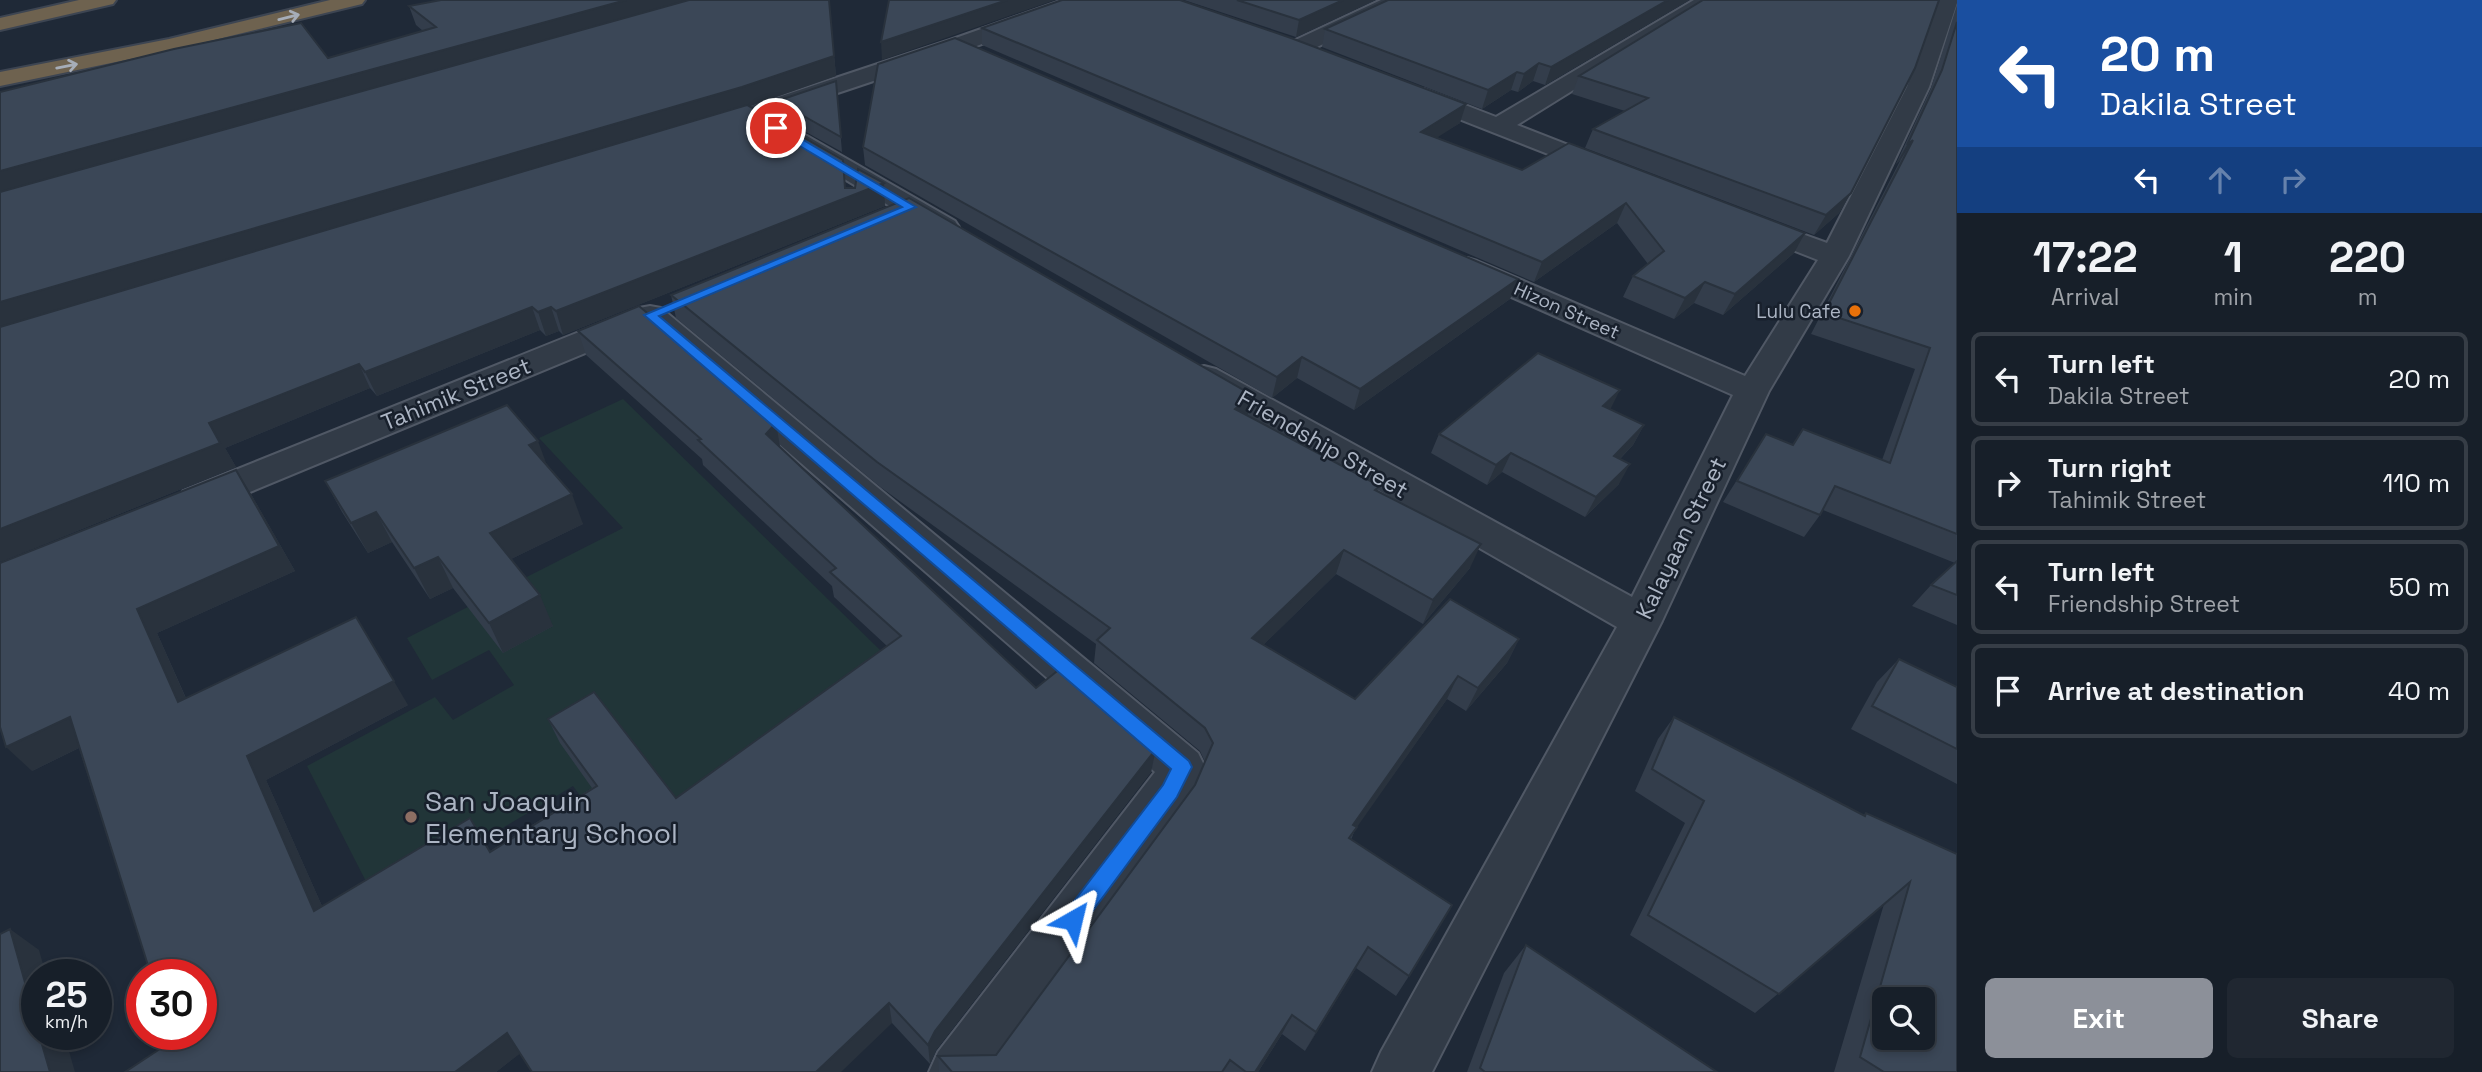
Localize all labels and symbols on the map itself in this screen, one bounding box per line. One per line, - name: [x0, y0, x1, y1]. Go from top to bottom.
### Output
- one-way arrow: [277, 10, 300, 23]
- one-way arrow: [55, 58, 78, 72]
- pin: [746, 98, 806, 158]
- street label: Hizon Street: [1510, 276, 1623, 345]
- place label: Lulu Cafe: [1756, 299, 1841, 324]
- marker: Lulu Cafe: [1847, 303, 1863, 319]
- street label: Tahimik Street: [377, 350, 535, 438]
- street label: Friendship Street: [1232, 383, 1414, 505]
- street label: Kalayaan Street: [1629, 452, 1733, 624]
- place label: San Joaquin Elementary School: [425, 783, 678, 851]
- marker: San Joaquin Elementary School: [403, 809, 419, 825]
- position arrow: [1036, 883, 1110, 957]
- speed limit sign: 30: [126, 959, 217, 1050]

